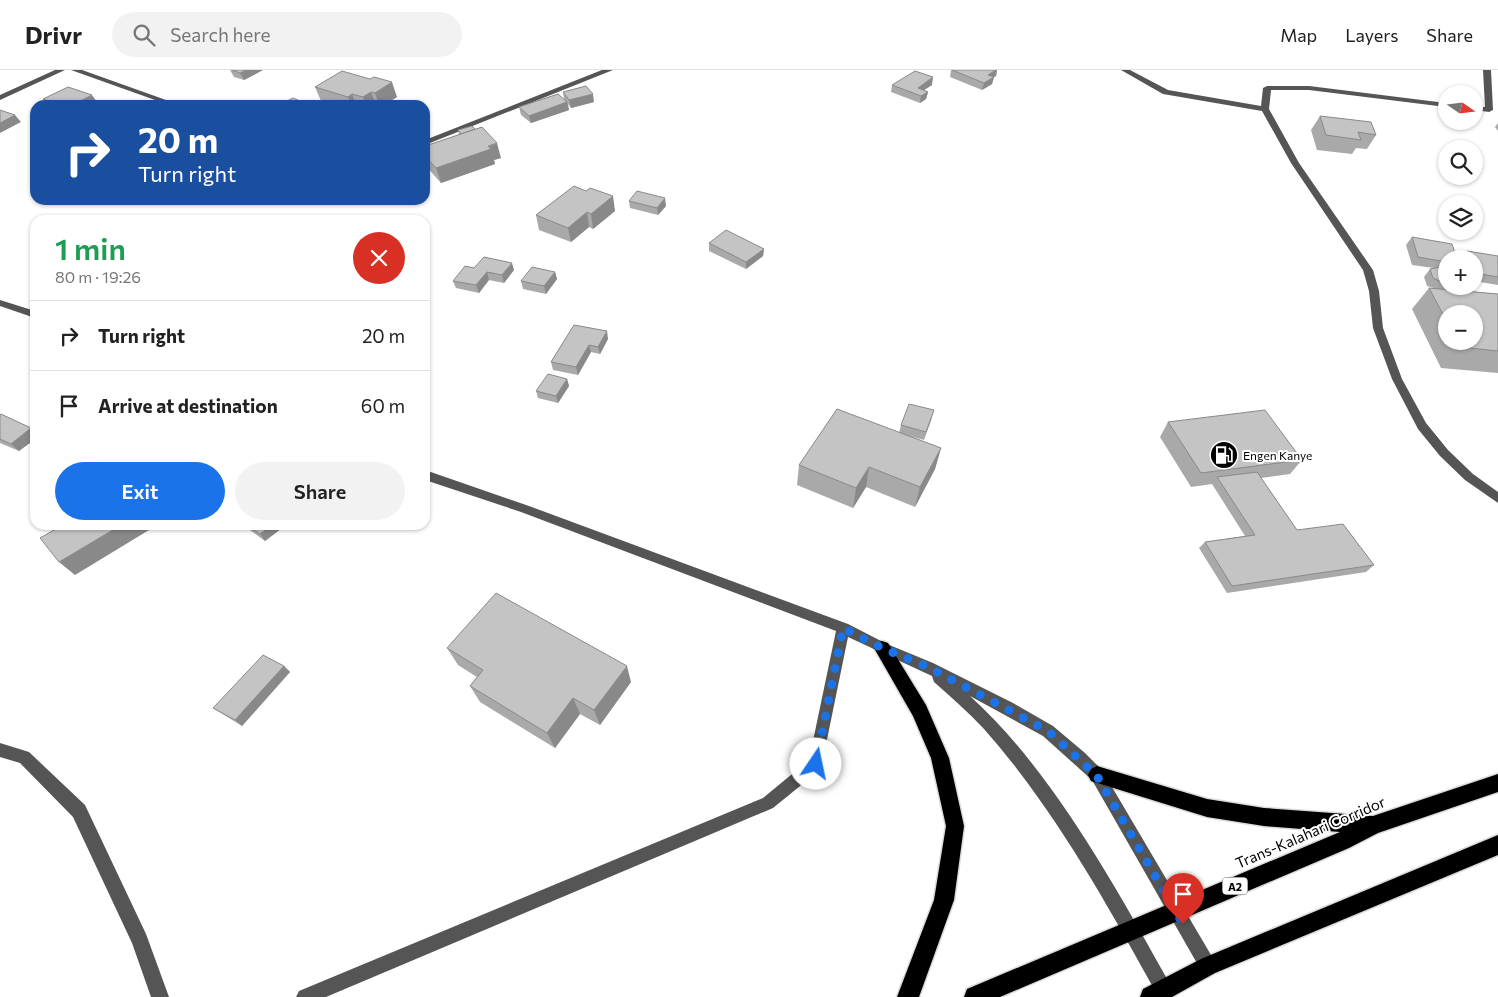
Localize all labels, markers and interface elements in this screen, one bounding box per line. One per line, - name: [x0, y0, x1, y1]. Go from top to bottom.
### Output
- search box: [112, 12, 462, 57]
- text: Drivr: [25, 20, 82, 49]
- icon: search: [130, 21, 158, 49]
- text: Search here: [170, 23, 271, 46]
- text: Map: [1280, 24, 1317, 46]
- text: Layers: [1345, 24, 1398, 46]
- text: Share: [1426, 24, 1473, 46]
- north arrow: [1438, 85, 1482, 130]
- map controls: [1438, 85, 1483, 350]
- text: 20 m: [138, 117, 218, 160]
- icon: right: [55, 120, 120, 185]
- button: search: [1438, 140, 1483, 185]
- text: Turn right: [138, 160, 236, 187]
- button: layers: [1438, 195, 1483, 240]
- text: 1 min: [55, 229, 126, 266]
- button: close: [353, 232, 405, 284]
- button: +: [1438, 250, 1483, 295]
- text: 80 m · 19:26: [55, 267, 141, 286]
- button: −: [1438, 305, 1483, 350]
- icon: right: [55, 322, 83, 350]
- text: Turn right: [98, 324, 185, 347]
- text: 20 m: [362, 324, 405, 347]
- icon: arrive: [55, 392, 83, 420]
- text: Arrive at destination: [98, 394, 278, 417]
- text: 60 m: [361, 394, 405, 417]
- fuel station icon: Engen Kanye: [1209, 440, 1239, 470]
- place label: Engen Kanye: [1243, 448, 1312, 462]
- button: Exit: [55, 462, 225, 520]
- button: Share: [235, 462, 405, 520]
- position arrow: [789, 737, 841, 789]
- street label: Trans-Kalahari Corridor: [1232, 792, 1388, 872]
- pin: [1162, 873, 1204, 924]
- road number: A2: [1222, 878, 1248, 894]
- icon: arrive: [1169, 880, 1197, 908]

